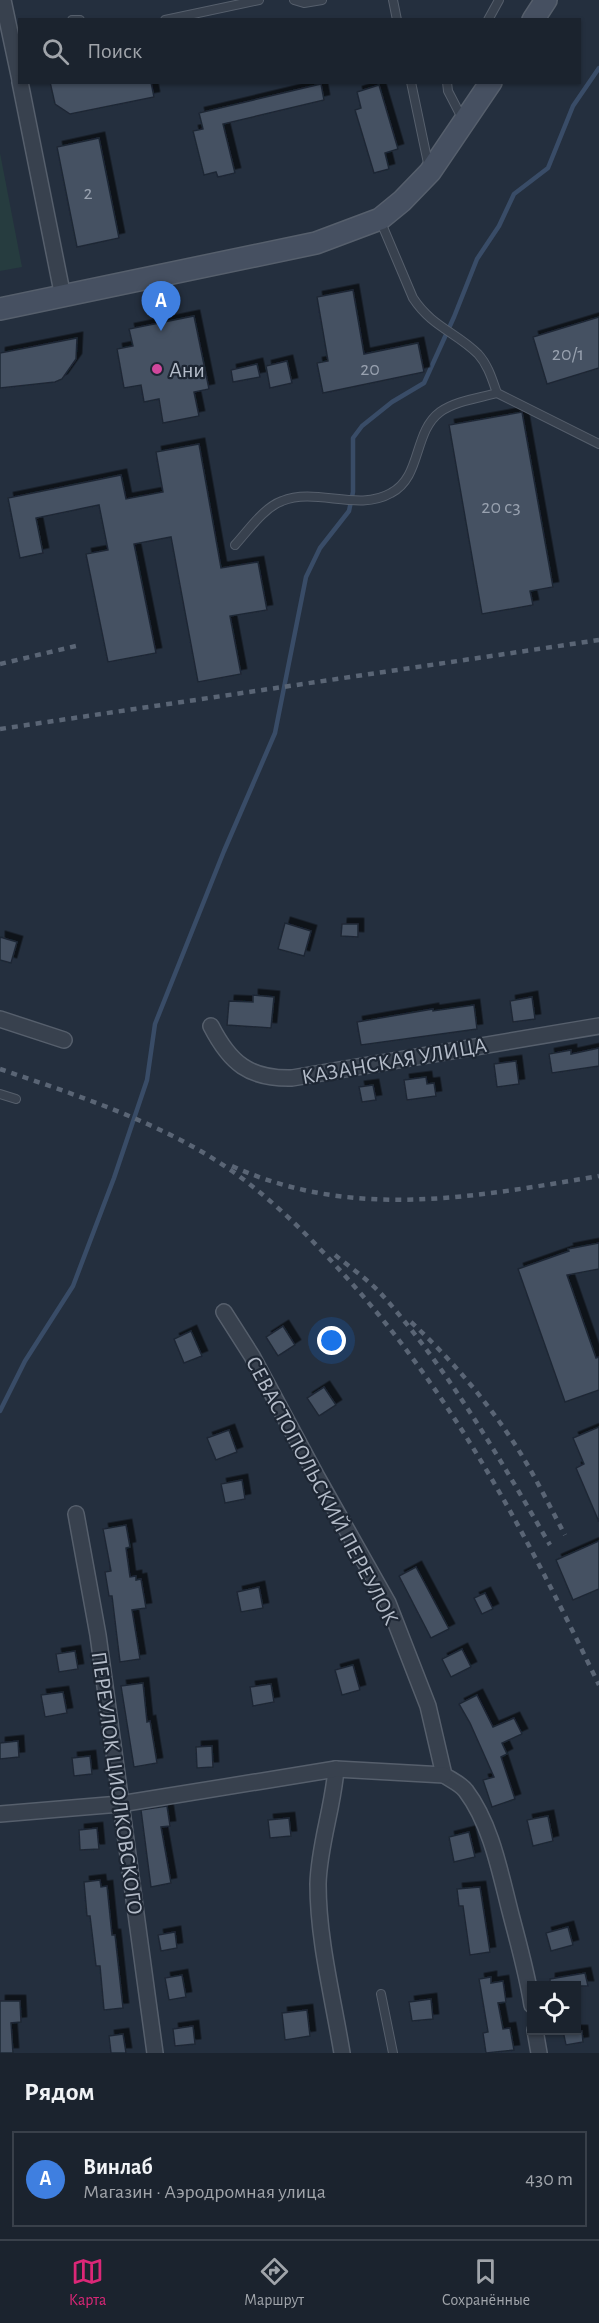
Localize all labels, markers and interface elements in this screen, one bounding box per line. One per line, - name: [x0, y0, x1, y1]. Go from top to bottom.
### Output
- search box: [18, 18, 581, 84]
- icon: search: [39, 35, 72, 68]
- text: Поиск: [87, 40, 142, 62]
- house number: 2: [83, 183, 93, 203]
- pin: A: [142, 282, 180, 331]
- house number: 20/1: [552, 344, 584, 364]
- place label: Ани: [169, 359, 205, 381]
- house number: 20: [360, 359, 380, 379]
- marker: Ани: [150, 362, 164, 376]
- house number: 20 с3: [481, 497, 521, 517]
- street label: КАЗАНСКАЯ УЛИЦА: [300, 1034, 489, 1088]
- your location: [317, 1326, 346, 1355]
- street label: СЕВАСТОПОЛЬСКИЙ ПЕРЕУЛОК: [242, 1353, 402, 1629]
- street label: ПЕРЕУЛОК ЦИОЛКОВСКОГО: [88, 1650, 146, 1916]
- map controls: [527, 1981, 581, 2035]
- button: locate: [527, 1981, 581, 2035]
- text: Рядом: [24, 2079, 95, 2105]
- text: Винлаб: [83, 2156, 153, 2178]
- text: A: [40, 2169, 52, 2189]
- text: 430 m: [525, 2169, 573, 2189]
- text: Магазин · Аэродромная улица: [83, 2182, 326, 2202]
- tab: Карта: [69, 2255, 106, 2310]
- tab: Маршрут: [244, 2255, 304, 2310]
- tab: Сохранённые: [442, 2255, 530, 2310]

